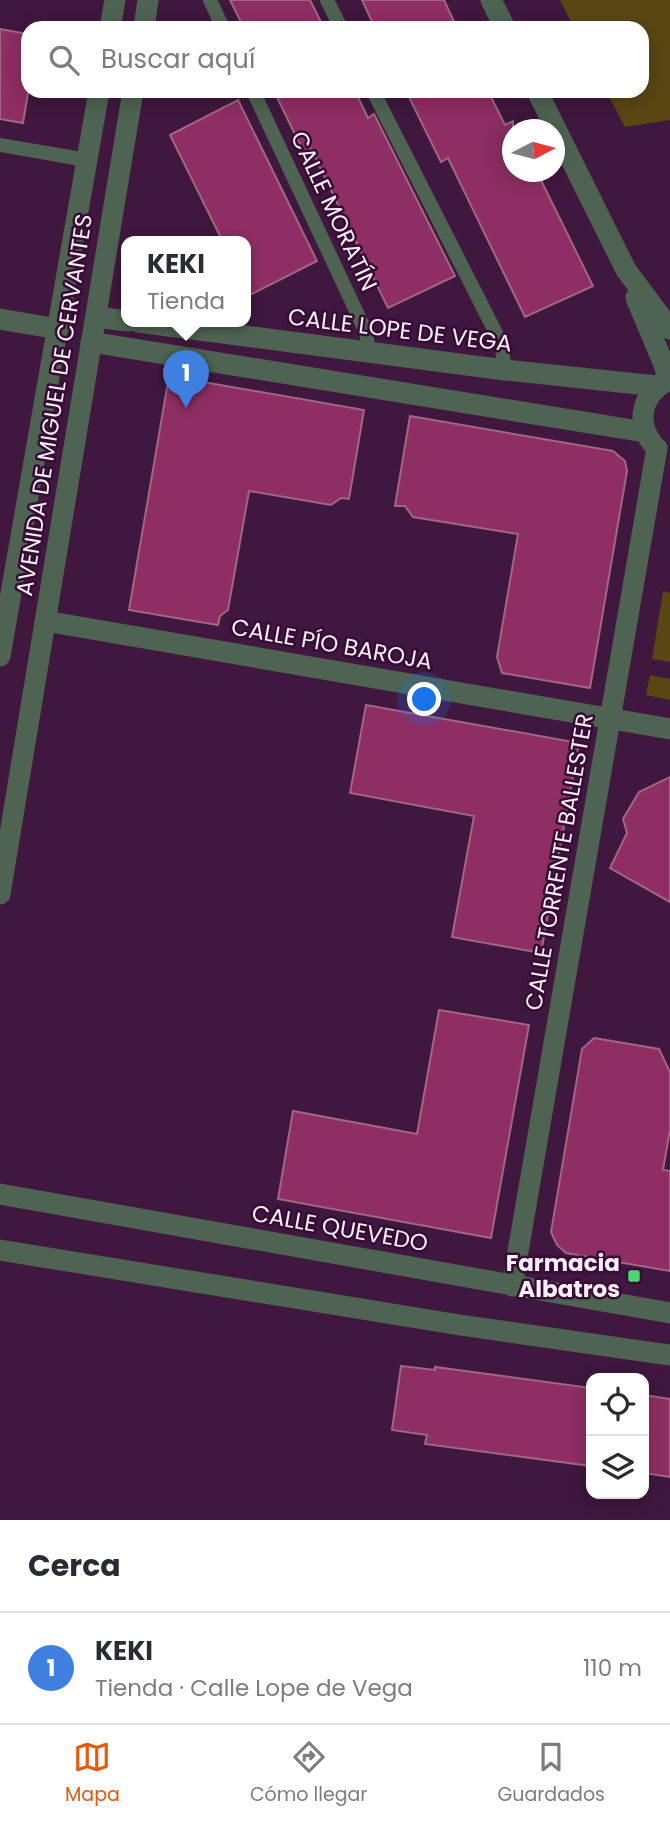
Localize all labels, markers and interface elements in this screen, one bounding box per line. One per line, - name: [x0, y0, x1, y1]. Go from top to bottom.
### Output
- search box: [21, 21, 649, 98]
- icon: search: [45, 41, 83, 79]
- text: Buscar aquí: [101, 41, 255, 77]
- north arrow: [502, 119, 565, 182]
- street label: CALLE MORATÍN: [283, 126, 385, 296]
- street label: AVENIDA DE MIGUEL DE CERVANTES: [8, 212, 100, 598]
- popup: [121, 236, 251, 327]
- text: KEKI: [147, 246, 205, 282]
- text: Tienda: [147, 285, 225, 317]
- street label: CALLE LOPE DE VEGA: [286, 300, 514, 360]
- pin: 1: [163, 350, 209, 408]
- street label: CALLE PÍO BAROJA: [229, 611, 435, 677]
- your location: [407, 682, 441, 716]
- street label: CALLE TORRENTE BALLESTER: [517, 711, 601, 1013]
- street label: CALLE QUEVEDO: [249, 1197, 431, 1259]
- place label: Farmacia Albatros: [506, 1247, 620, 1305]
- marker: Farmacia Albatros: [626, 1268, 642, 1284]
- map controls: [586, 1373, 649, 1499]
- button: locate: [586, 1373, 649, 1436]
- button: layers: [586, 1436, 649, 1499]
- text: Cerca: [28, 1544, 121, 1587]
- text: KEKI: [95, 1633, 153, 1669]
- text: 1: [47, 1652, 55, 1684]
- text: 110 m: [583, 1652, 642, 1684]
- text: Tienda · Calle Lope de Vega: [95, 1672, 413, 1704]
- tab: Mapa: [65, 1738, 120, 1809]
- tab: Cómo llegar: [250, 1738, 367, 1809]
- tab: Guardados: [497, 1738, 605, 1809]

